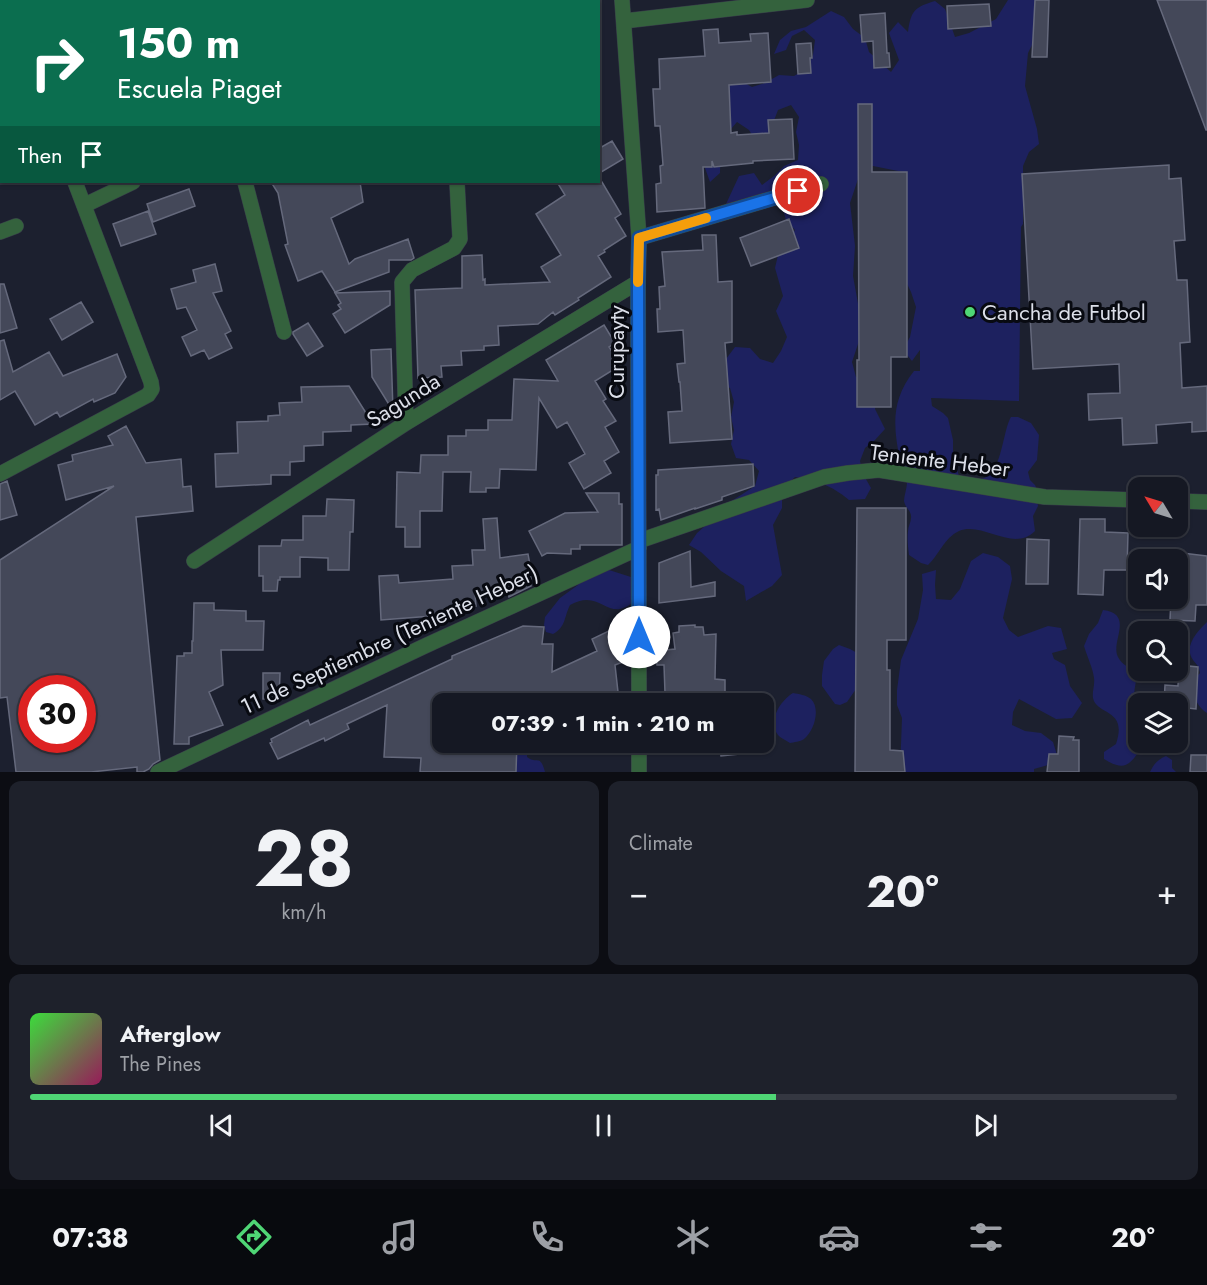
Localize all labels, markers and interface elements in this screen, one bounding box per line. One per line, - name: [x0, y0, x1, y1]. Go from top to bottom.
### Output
- text: 150 m: [117, 13, 240, 74]
- icon: right: [18, 24, 96, 102]
- text: Escuela Piaget: [117, 69, 282, 108]
- icon: arrive: [75, 138, 108, 171]
- text: Then: [18, 139, 63, 171]
- pin: [772, 165, 823, 216]
- icon: arrive: [781, 174, 814, 207]
- place label: Cancha de Futbol: [982, 296, 1146, 328]
- street label: Curupayty: [600, 305, 632, 399]
- marker: Cancha de Futbol: [963, 305, 977, 319]
- street label: Sagunda: [360, 365, 446, 435]
- street label: Teniente Heber: [868, 436, 1012, 485]
- north arrow: [1128, 477, 1188, 537]
- map controls: [1128, 477, 1188, 753]
- button: sound: [1128, 549, 1188, 609]
- street label: 11 de Septiembre (Teniente Heber): [235, 556, 543, 722]
- position arrow: [607, 605, 671, 669]
- button: search: [1128, 621, 1188, 681]
- speed limit sign: 30: [18, 675, 96, 753]
- button: layers: [1128, 693, 1188, 753]
- text: 07:39 · 1 min · 210 m: [491, 707, 715, 739]
- text: 28: [254, 803, 354, 915]
- text: Climate: [629, 829, 693, 858]
- text: 20°: [866, 859, 939, 924]
- text: −: [629, 869, 648, 916]
- text: +: [1157, 869, 1177, 916]
- text: km/h: [281, 898, 327, 927]
- text: Afterglow: [120, 1018, 221, 1050]
- text: The Pines: [120, 1050, 201, 1079]
- icon: previous: [205, 1109, 238, 1142]
- icon: pause: [587, 1109, 620, 1142]
- icon: next: [969, 1109, 1002, 1142]
- icon: directions: [233, 1216, 275, 1258]
- icon: music: [379, 1216, 421, 1258]
- icon: phone: [526, 1216, 568, 1258]
- icon: climate: [672, 1216, 714, 1258]
- icon: car: [818, 1216, 860, 1258]
- icon: filters: [965, 1216, 1007, 1258]
- text: 07:38: [52, 1218, 129, 1257]
- text: 20°: [1111, 1218, 1155, 1257]

